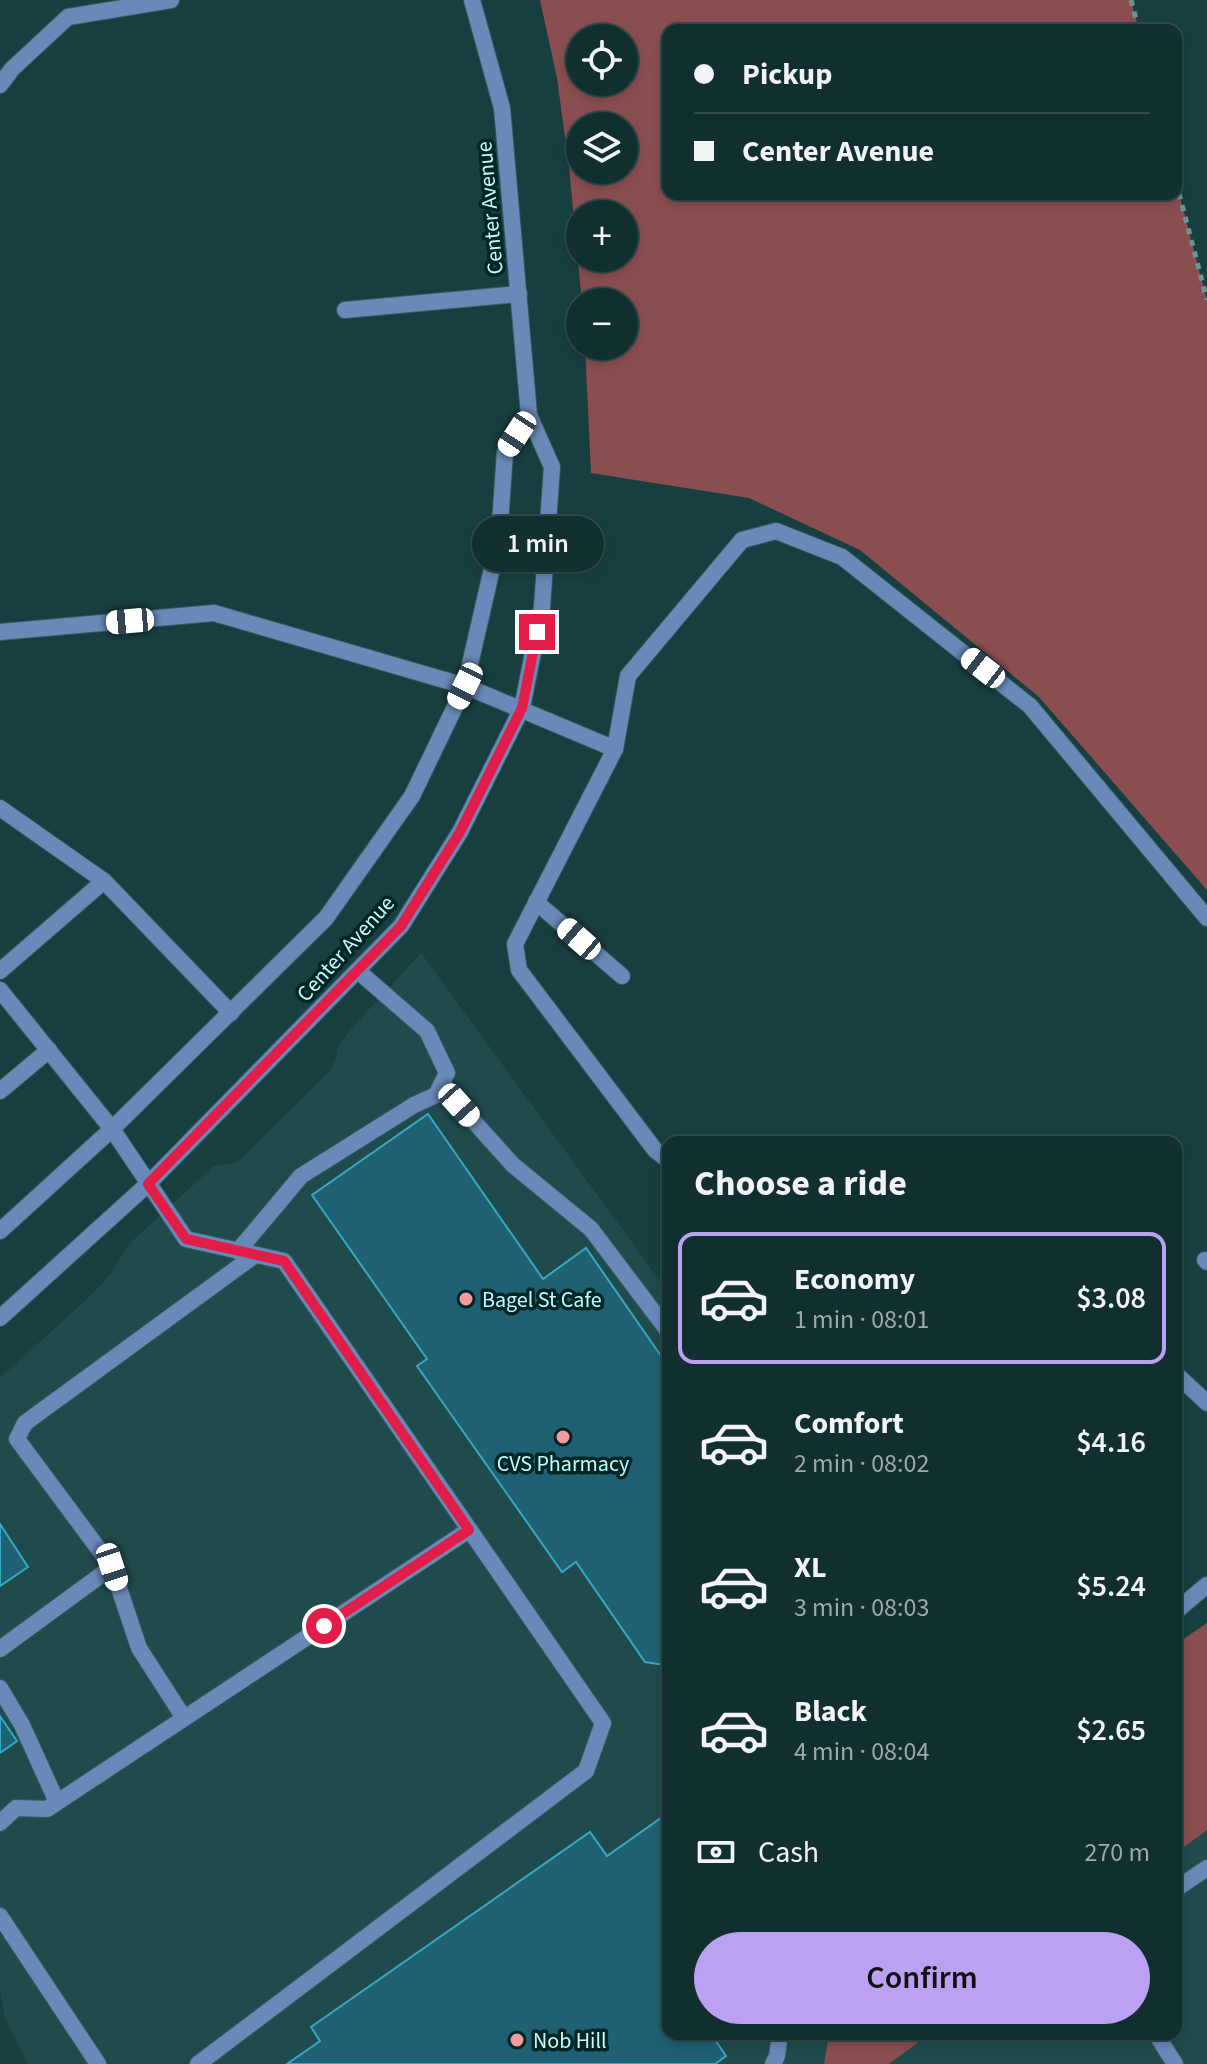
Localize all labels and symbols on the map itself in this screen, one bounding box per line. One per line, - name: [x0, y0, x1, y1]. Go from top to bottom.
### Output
- street label: Center Avenue: [468, 140, 512, 276]
- car: [494, 407, 540, 461]
- callout: 1 min: [471, 516, 603, 572]
- car: [105, 607, 155, 635]
- route end: [519, 614, 555, 650]
- car: [957, 644, 1009, 692]
- car: [444, 659, 486, 713]
- street label: Center Avenue: [289, 888, 402, 1009]
- car: [553, 914, 605, 964]
- car: [434, 1079, 484, 1131]
- place label: Bagel St Cafe: [482, 1284, 602, 1316]
- marker: Bagel St Cafe: [457, 1290, 475, 1308]
- marker: CVS Pharmacy: [554, 1428, 572, 1446]
- place label: CVS Pharmacy: [497, 1448, 630, 1480]
- car: [93, 1540, 131, 1594]
- route start: [306, 1608, 342, 1644]
- place label: Nob Hill: [533, 2025, 607, 2057]
- marker: Nob Hill: [508, 2031, 526, 2049]

